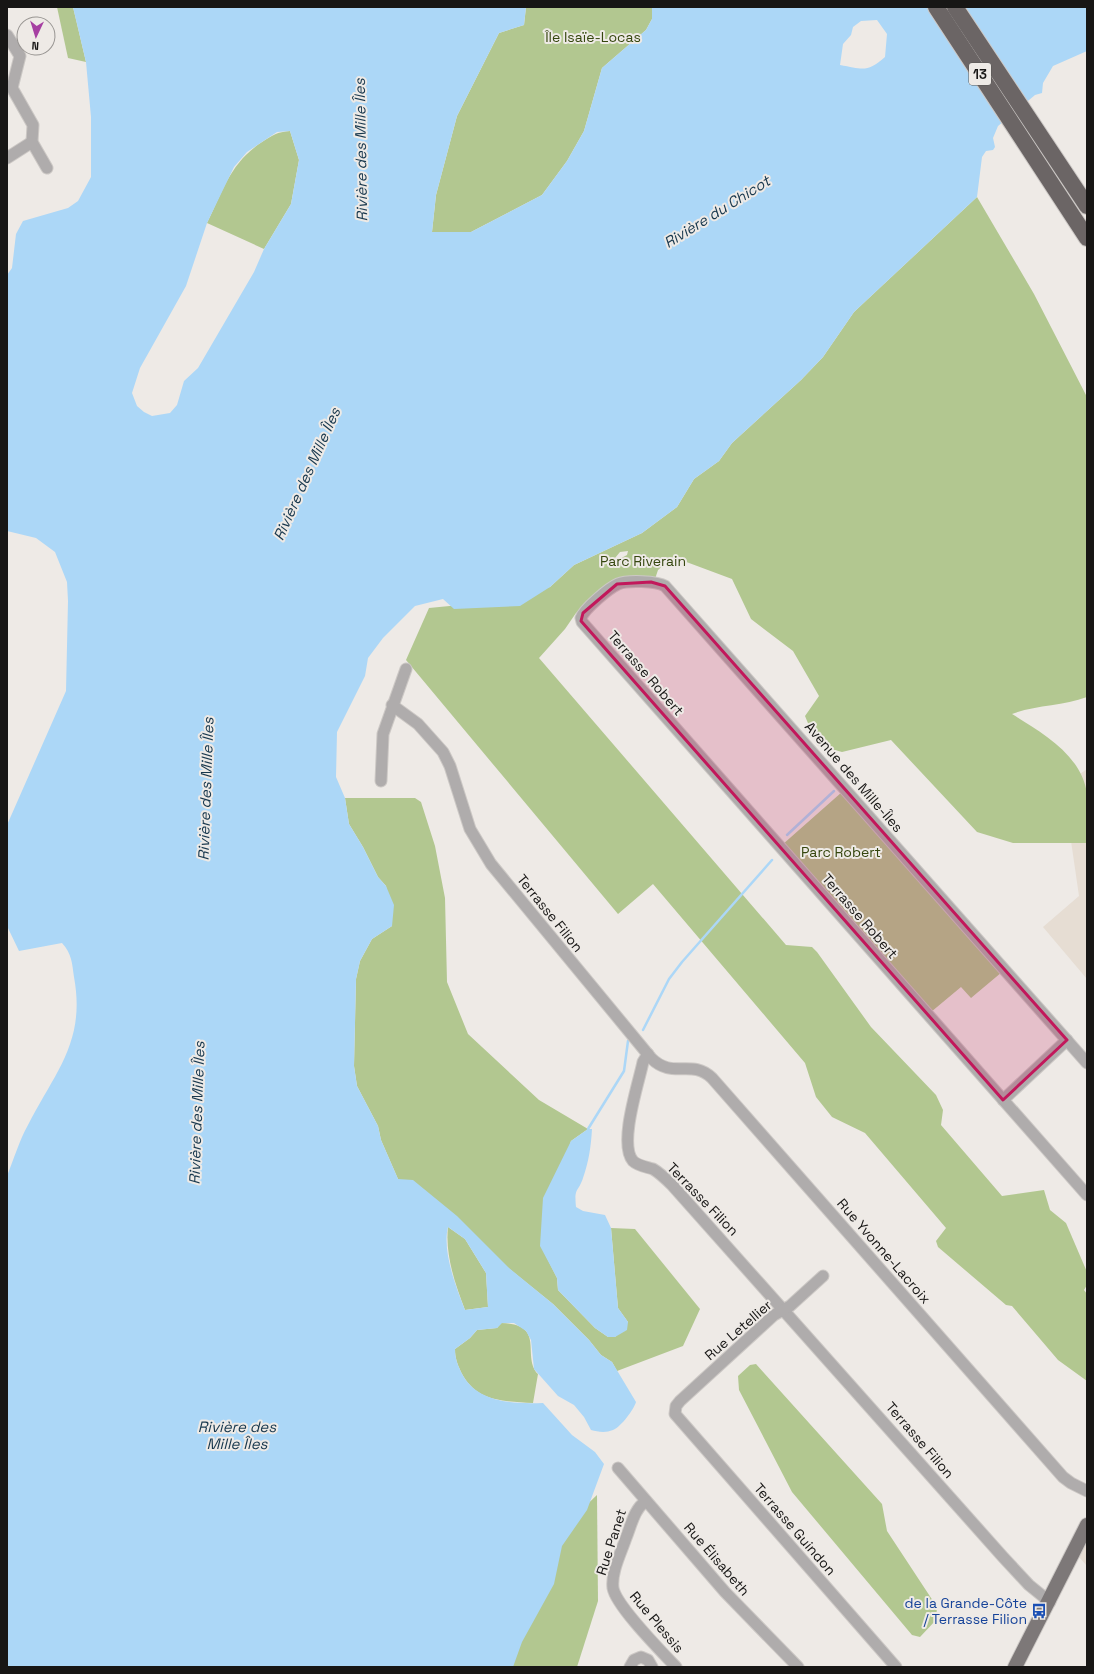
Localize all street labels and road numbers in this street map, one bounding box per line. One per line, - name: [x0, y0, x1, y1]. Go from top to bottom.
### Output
- road number: 13: [969, 63, 991, 85]
- street label: Terrasse Robert: [604, 627, 688, 719]
- street label: Avenue des Mille-Îles: [801, 718, 907, 836]
- street label: Terrasse Filion: [513, 870, 587, 956]
- street label: Terrasse Robert: [818, 870, 902, 962]
- street label: Terrasse Filion: [663, 1159, 743, 1239]
- street label: Rue Yvonne-Lacroix: [833, 1195, 935, 1307]
- street label: Rue Letellier: [701, 1296, 775, 1364]
- street label: Terrasse Filion: [882, 1398, 958, 1482]
- street label: Terrasse Guindon: [750, 1479, 840, 1579]
- street label: Rue Panet: [592, 1507, 630, 1577]
- street label: Rue Élisabeth: [680, 1519, 754, 1599]
- street label: Rue Plessis: [626, 1587, 688, 1657]

